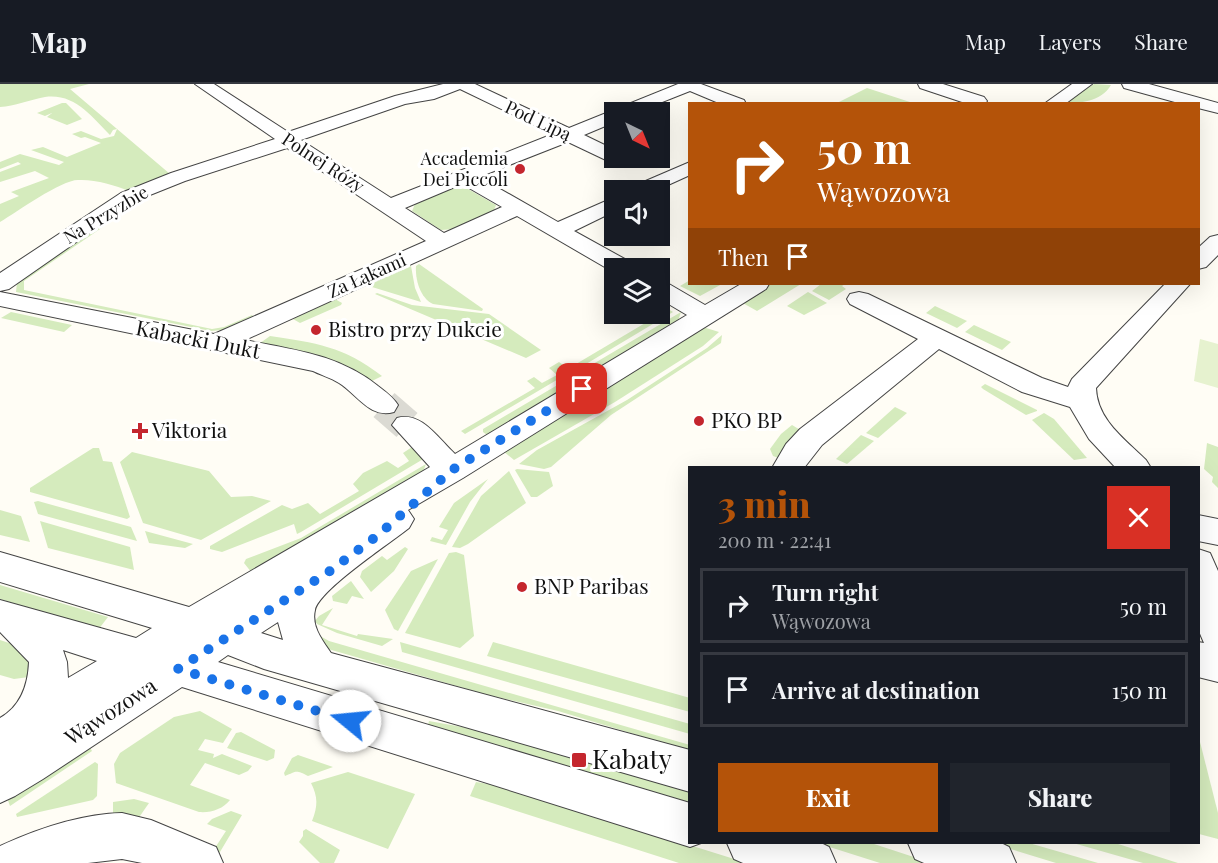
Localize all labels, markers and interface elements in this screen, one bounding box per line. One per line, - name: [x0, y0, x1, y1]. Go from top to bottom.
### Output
- text: Map: [30, 23, 87, 60]
- text: Map: [965, 27, 1006, 55]
- text: Layers: [1039, 27, 1101, 55]
- text: Share: [1134, 27, 1188, 55]
- street label: Pod Lipą: [501, 94, 575, 146]
- north arrow: [604, 102, 670, 168]
- map controls: [604, 102, 670, 324]
- text: 50 m: [817, 119, 911, 175]
- icon: right: [718, 126, 796, 204]
- street label: Polnej Róży: [278, 127, 369, 198]
- place label: Accademia Dei Piccoli: [419, 146, 508, 191]
- marker: Accademia Dei Piccoli: [513, 162, 527, 176]
- text: Wąwozowa: [817, 173, 950, 209]
- street label: Na Przyzbie: [59, 179, 152, 249]
- button: sound: [604, 180, 670, 246]
- icon: arrive: [781, 240, 814, 273]
- text: Then: [718, 242, 769, 272]
- street label: Za Łąkami: [324, 247, 410, 303]
- button: layers: [604, 258, 670, 324]
- street label: Kabacki Dukt: [134, 312, 263, 364]
- place label: Bistro przy Dukcie: [328, 314, 502, 342]
- marker: Bistro przy Dukcie: [309, 323, 323, 337]
- pin: [556, 363, 607, 414]
- icon: arrive: [565, 372, 598, 405]
- place label: PKO BP: [711, 405, 782, 433]
- marker: PKO BP: [692, 414, 706, 428]
- place label: Viktoria: [151, 415, 228, 443]
- marker: Viktoria: [133, 424, 147, 438]
- text: 3 min: [718, 479, 811, 527]
- button: close: [1107, 486, 1170, 549]
- text: 200 m · 22:41: [718, 526, 831, 553]
- place label: BNP Paribas: [534, 571, 649, 599]
- text: Turn right: [772, 577, 878, 607]
- marker: BNP Paribas: [515, 580, 529, 594]
- icon: right: [721, 589, 754, 622]
- text: 50 m: [1120, 591, 1167, 621]
- text: Wąwozowa: [772, 607, 871, 634]
- street label: Wąwozowa: [58, 670, 161, 751]
- icon: arrive: [721, 673, 754, 706]
- text: Arrive at destination: [772, 675, 980, 705]
- text: 150 m: [1112, 675, 1167, 705]
- position arrow: [318, 689, 382, 753]
- place label: Kabaty: [592, 741, 672, 776]
- marker: Kabaty: [570, 751, 588, 769]
- button: Exit: [718, 763, 938, 832]
- button: Share: [950, 763, 1170, 832]

